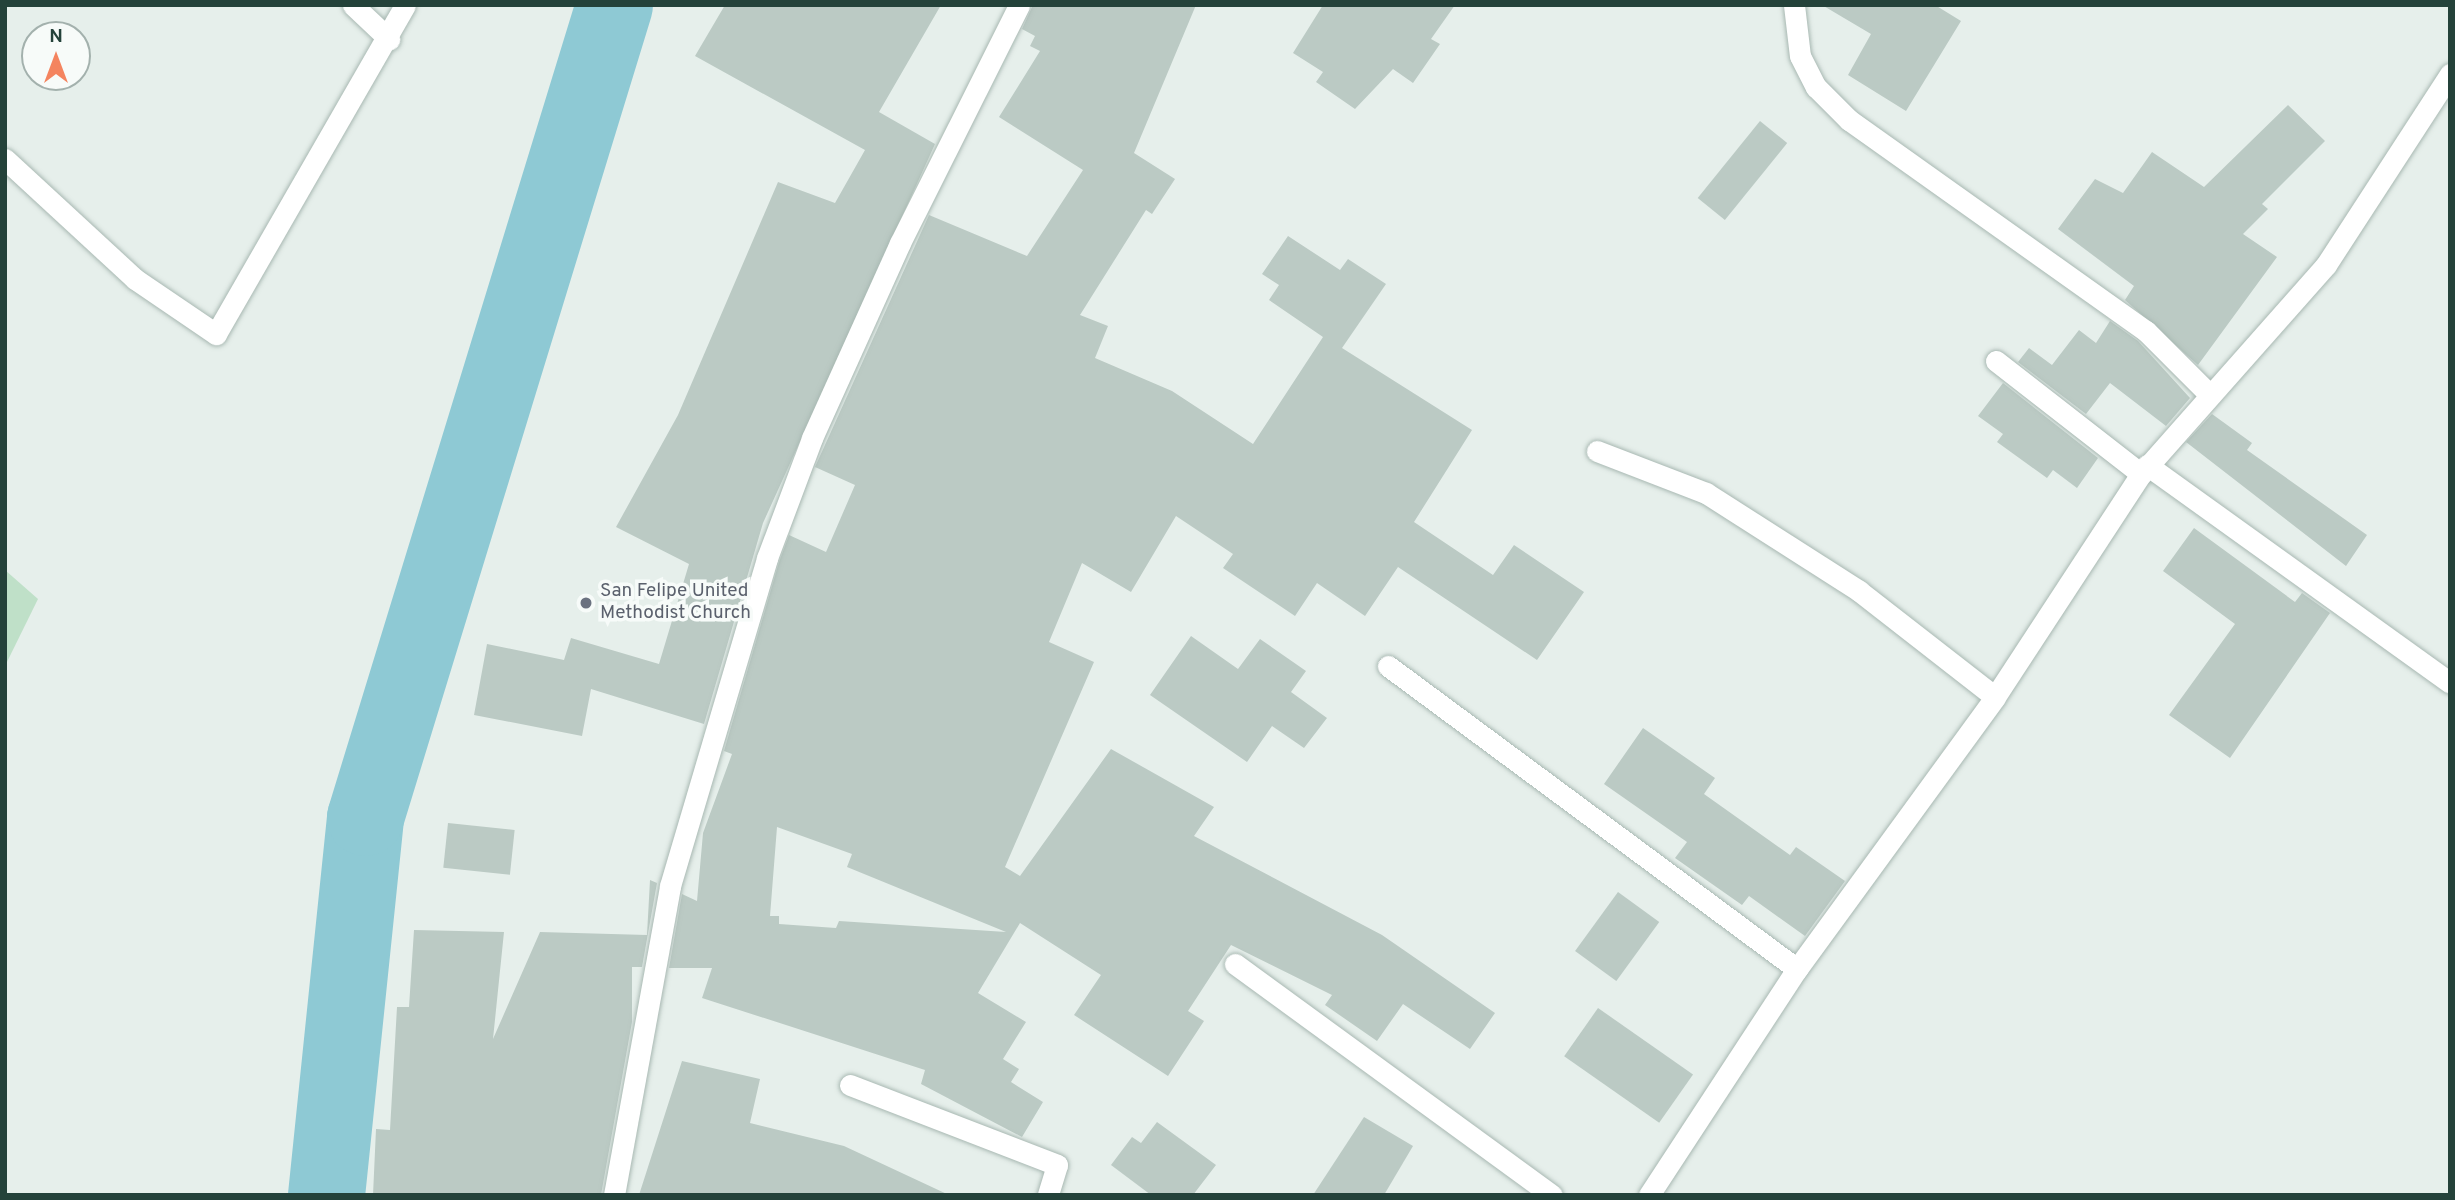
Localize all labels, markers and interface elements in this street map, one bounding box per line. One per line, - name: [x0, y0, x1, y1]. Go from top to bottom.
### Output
- north arrow: [21, 21, 91, 91]
- text: N: [49, 25, 63, 49]
- place label: San Felipe United Methodist Church: [600, 581, 751, 625]
- marker: San Felipe United Methodist Church: [578, 595, 594, 611]

